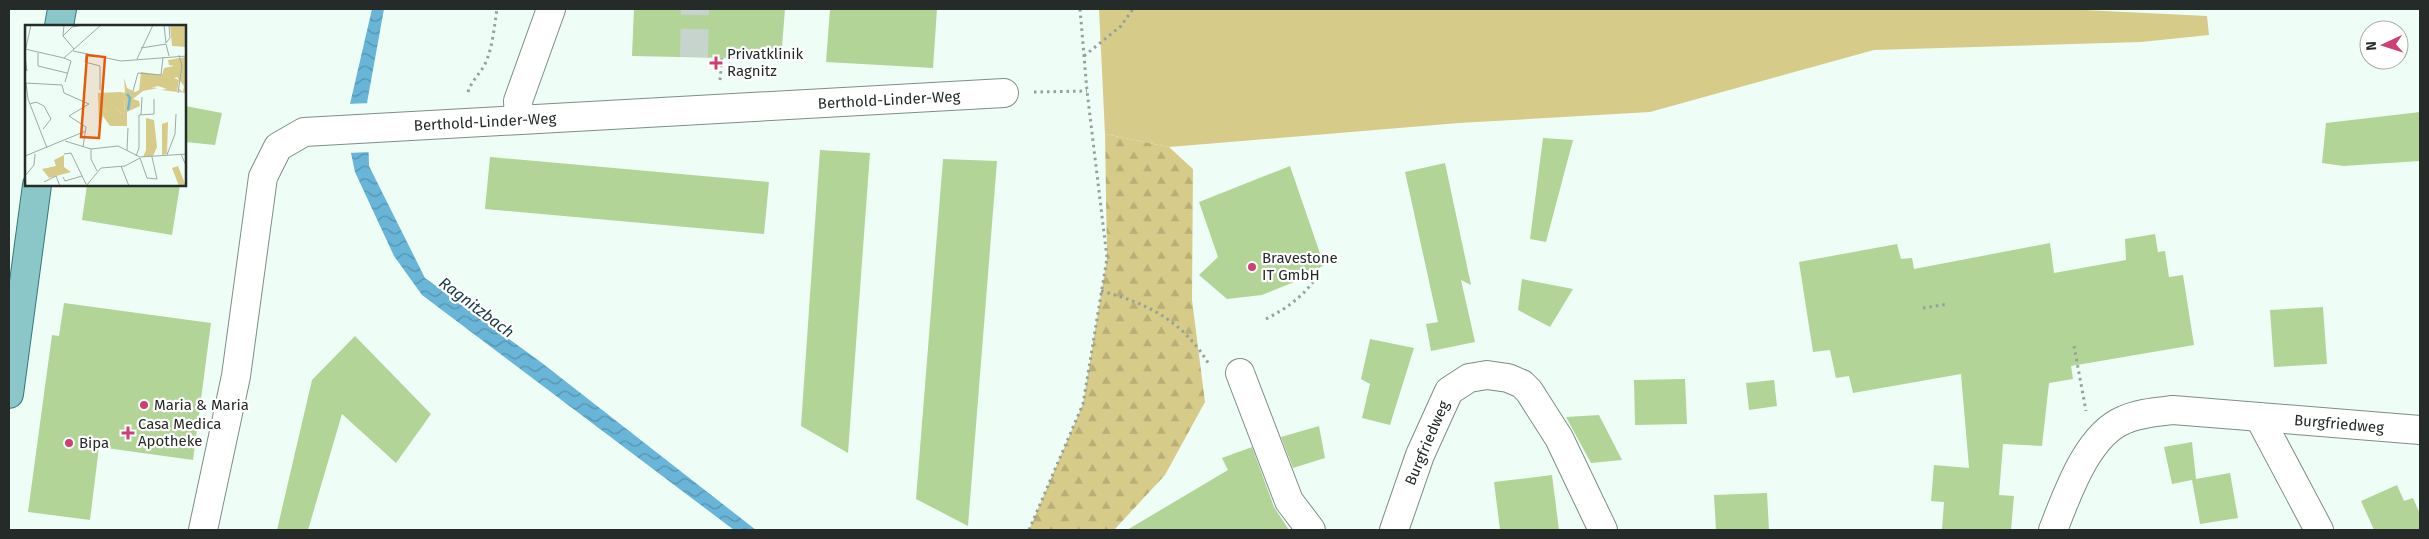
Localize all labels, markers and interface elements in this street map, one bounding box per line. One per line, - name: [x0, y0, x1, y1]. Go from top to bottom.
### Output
- north arrow: [2359, 20, 2409, 70]
- inset map: [25, 25, 186, 186]
- text: N: [2363, 41, 2380, 51]
- place label: Privatklinik Ragnitz: [727, 45, 803, 80]
- marker: Privatklinik Ragnitz: [709, 56, 723, 70]
- street label: Berthold-Linder-Weg: [817, 87, 961, 113]
- street label: Berthold-Linder-Weg: [413, 109, 557, 135]
- place label: Bravestone IT GmbH: [1262, 249, 1338, 284]
- marker: Bravestone IT GmbH: [1246, 261, 1258, 273]
- water label: Ragnitzbach: [435, 273, 518, 342]
- place label: Maria & Maria: [154, 396, 249, 414]
- street label: Burgfriedweg: [1401, 398, 1453, 488]
- marker: Maria & Maria: [138, 399, 150, 411]
- street label: Burgfriedweg: [2293, 411, 2385, 437]
- place label: Casa Medica Apotheke: [138, 415, 221, 450]
- marker: Casa Medica Apotheke: [122, 427, 134, 439]
- place label: Bipa: [79, 434, 109, 452]
- marker: Bipa: [63, 437, 75, 449]

